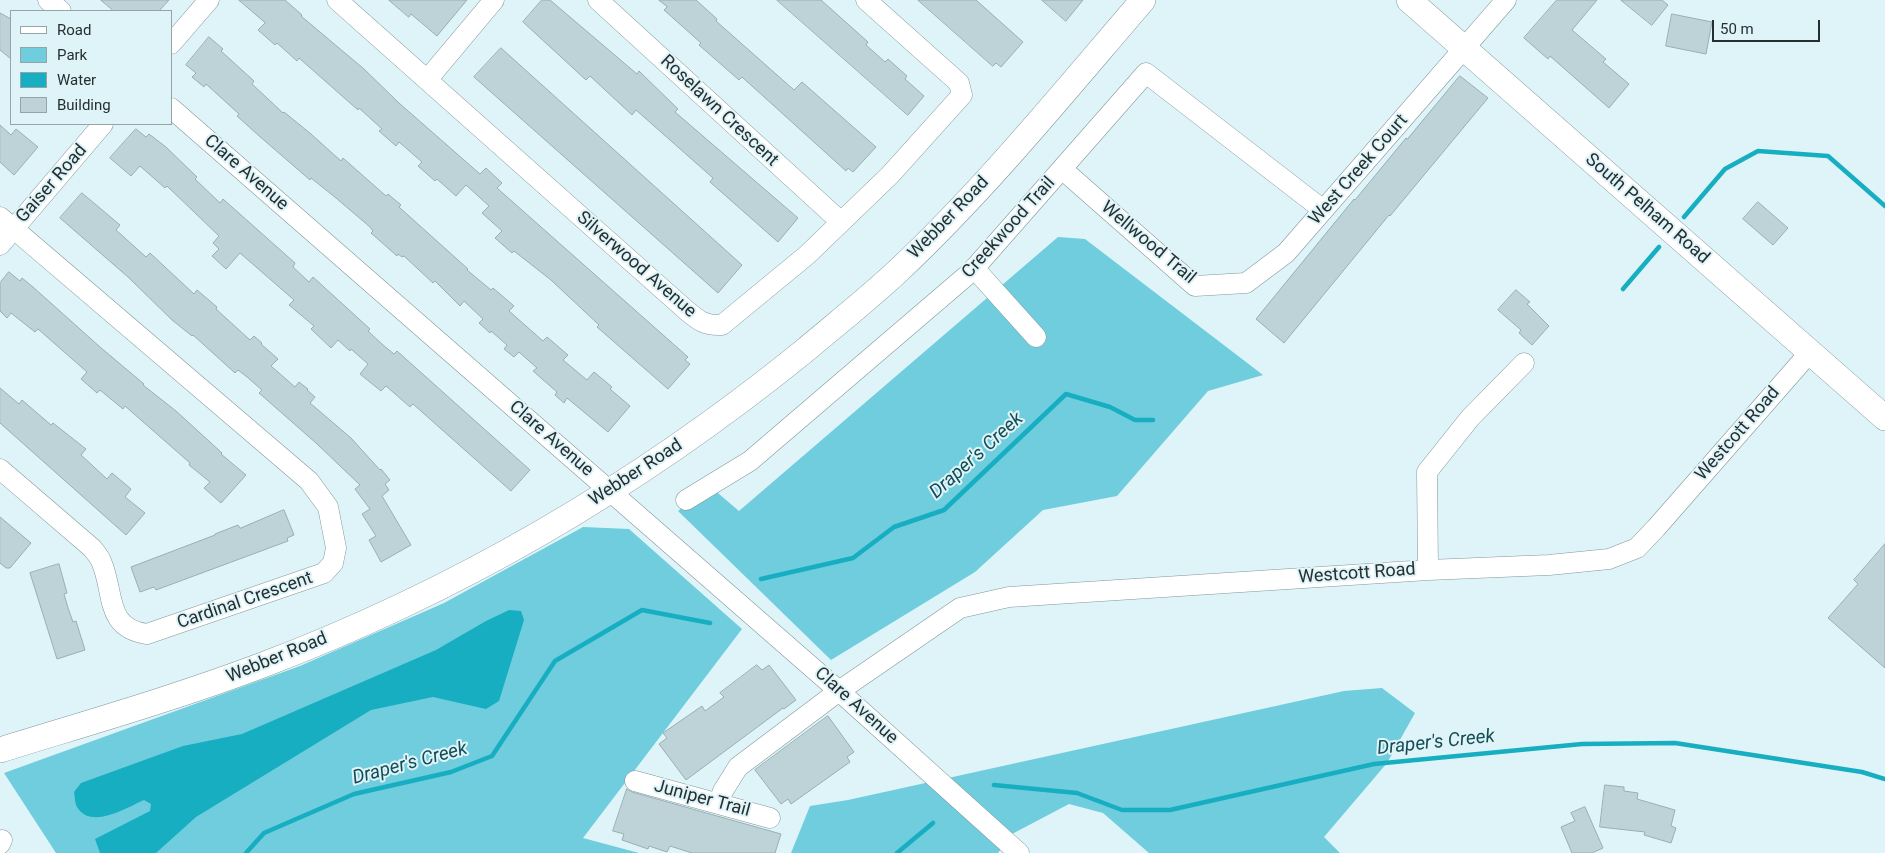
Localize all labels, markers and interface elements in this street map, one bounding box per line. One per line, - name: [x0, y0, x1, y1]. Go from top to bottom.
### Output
- legend: [10, 10, 172, 125]
- scale bar: [1715, 10, 1822, 42]
- text: 50 m: [1720, 20, 1754, 38]
- text: Road: [57, 21, 91, 39]
- text: Park: [57, 46, 87, 64]
- street label: Roselawn Crescent: [655, 51, 783, 171]
- text: Water: [57, 71, 96, 89]
- text: Building: [57, 96, 111, 114]
- street label: West Creek Court: [1305, 110, 1413, 230]
- street label: Clare Avenue: [199, 131, 293, 215]
- street label: Gaiser Road: [12, 140, 92, 228]
- street label: South Pelham Road: [1580, 149, 1714, 269]
- street label: Webber Road: [904, 172, 994, 264]
- street label: Creekwood Trail: [958, 173, 1060, 283]
- street label: Wellwood Trail: [1096, 197, 1200, 289]
- street label: Silverwood Avenue: [572, 207, 700, 323]
- street label: Westcott Road: [1691, 383, 1785, 485]
- street label: Clare Avenue: [504, 397, 598, 481]
- water label: Draper's Creek: [925, 408, 1029, 504]
- street label: Webber Road: [585, 435, 687, 511]
- street label: Westcott Road: [1298, 559, 1416, 589]
- street label: Cardinal Crescent: [174, 568, 316, 634]
- street label: Webber Road: [223, 628, 331, 688]
- street label: Clare Avenue: [810, 663, 902, 749]
- water label: Draper's Creek: [1376, 725, 1496, 761]
- water label: Draper's Creek: [350, 738, 470, 790]
- street label: Juniper Trail: [652, 776, 752, 822]

